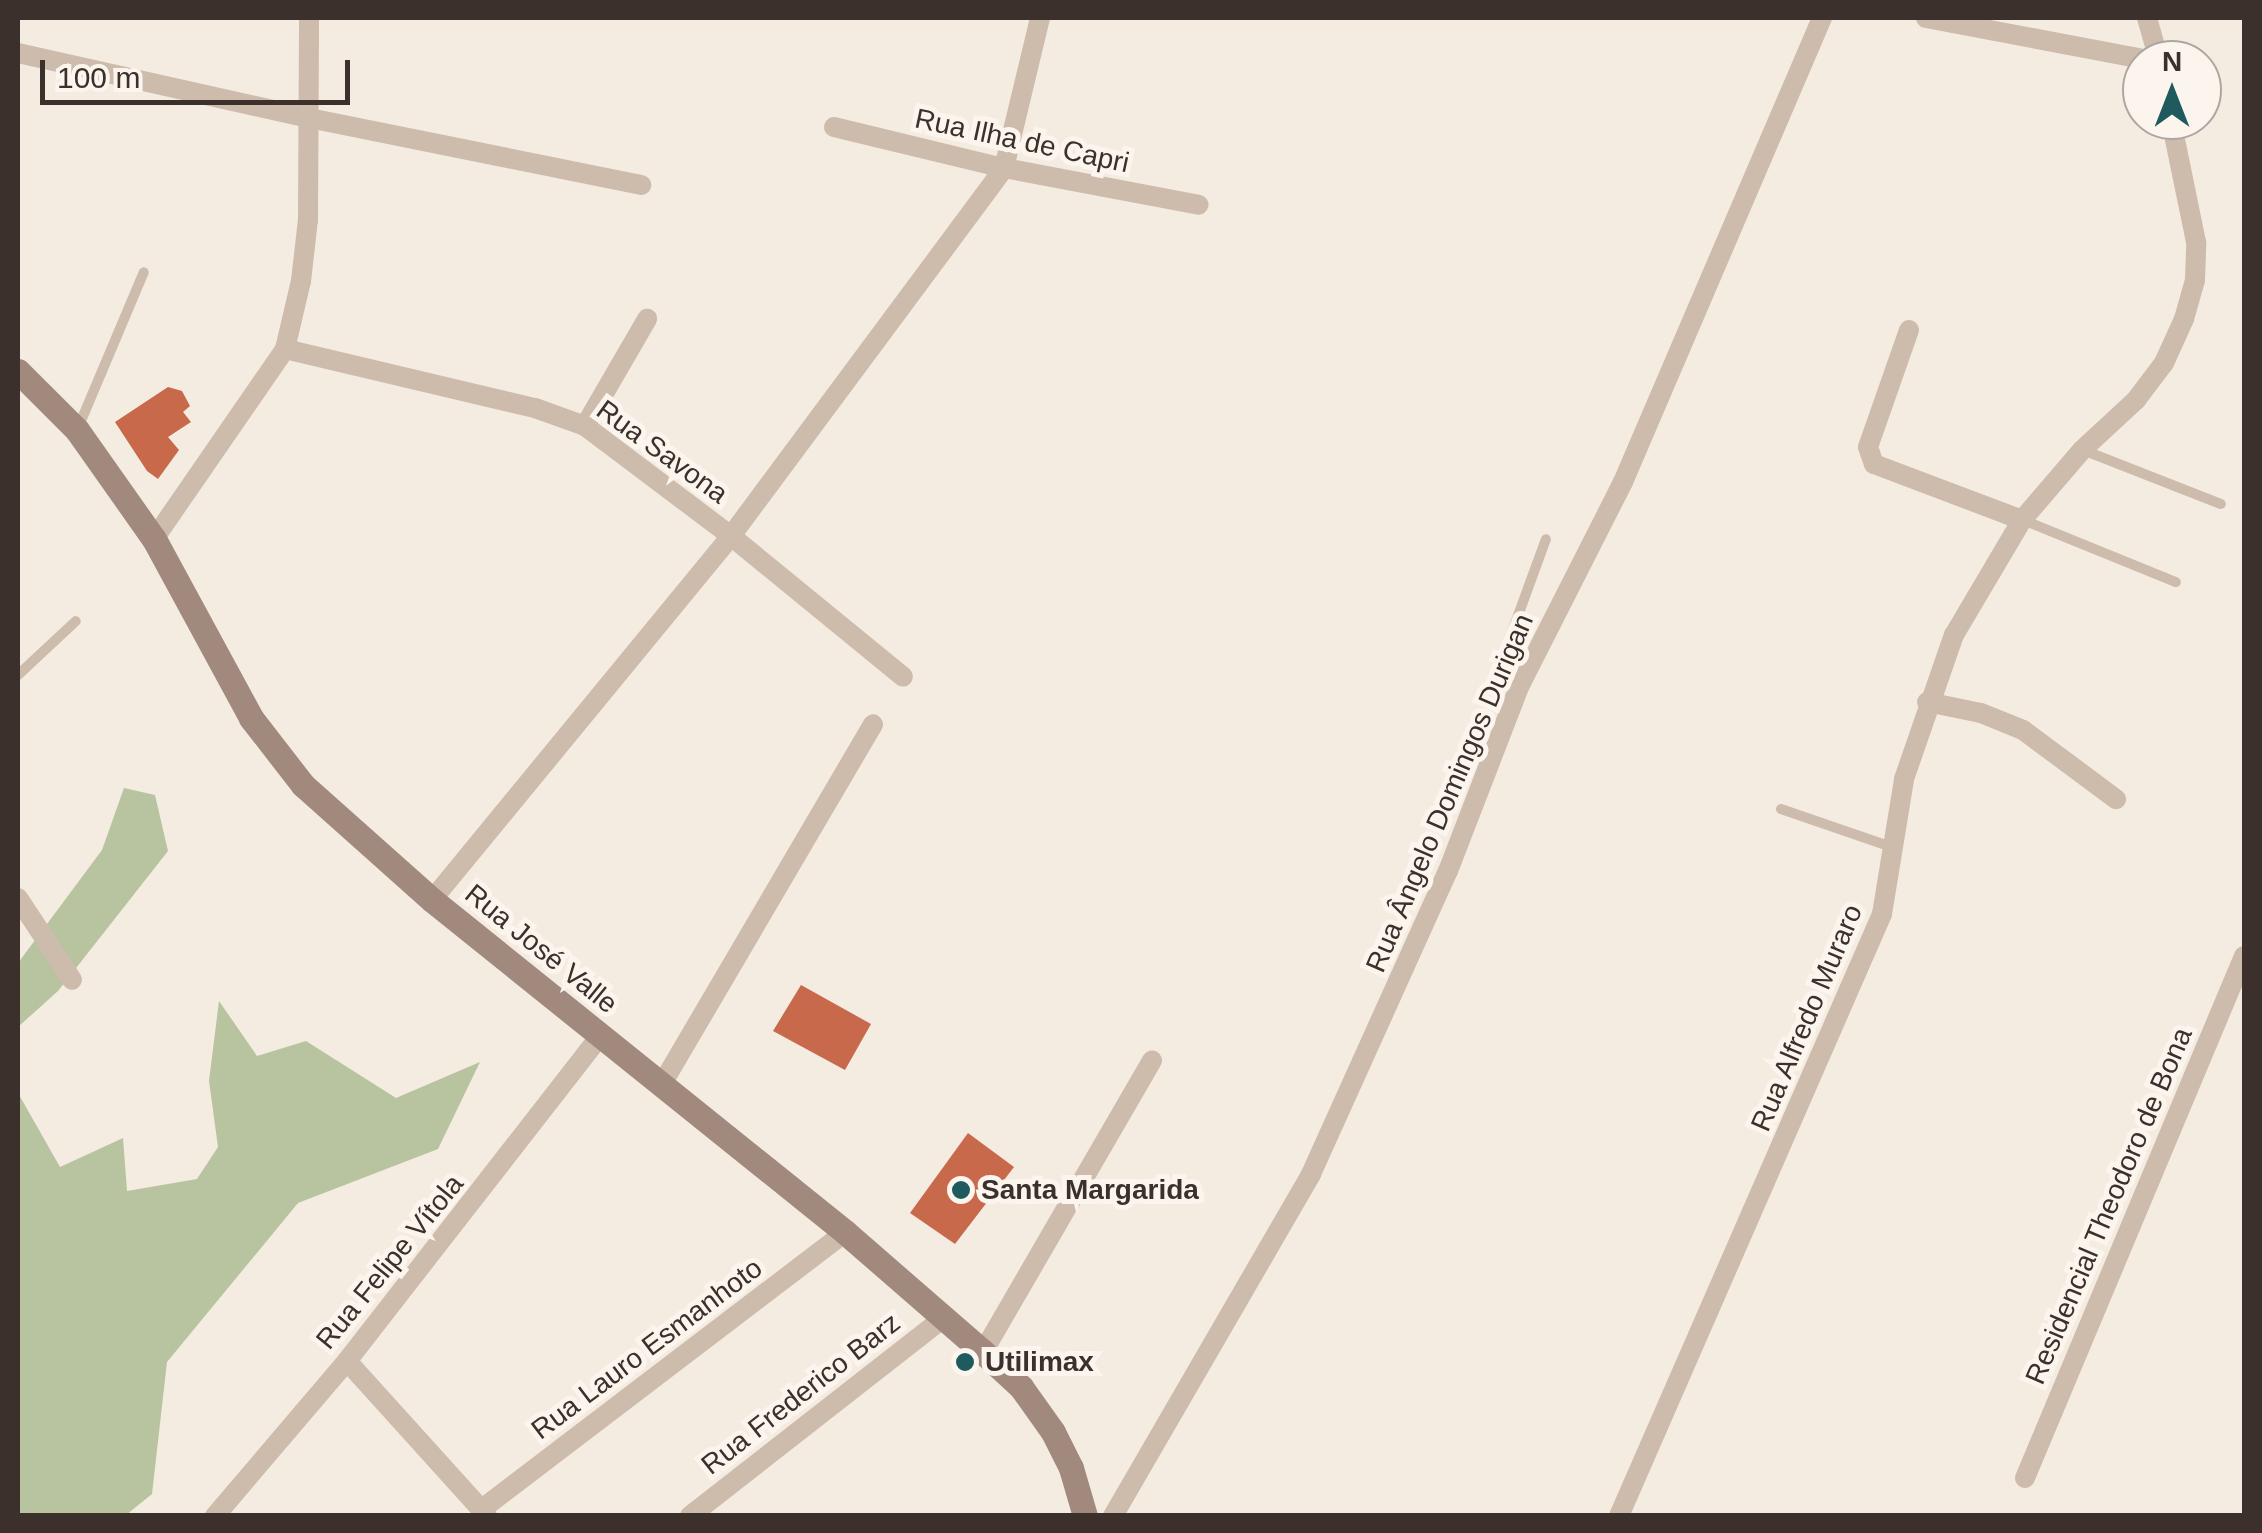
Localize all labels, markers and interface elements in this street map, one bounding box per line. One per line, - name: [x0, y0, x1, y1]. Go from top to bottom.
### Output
- scale bar: [45, 40, 355, 102]
- north arrow: [2122, 40, 2222, 140]
- text: N: [2162, 46, 2182, 77]
- text: 100 m: [57, 61, 140, 94]
- street label: Rua Ilha de Capri: [912, 102, 1132, 180]
- street label: Rua Savona: [590, 393, 734, 511]
- street label: Rua Ângelo Domingos Durigan: [1359, 609, 1541, 977]
- street label: Rua José Valle: [458, 877, 624, 1021]
- street label: Rua Alfredo Muraro: [1744, 899, 1870, 1137]
- street label: Residencial Theodoro de Bona: [2018, 1022, 2200, 1390]
- street label: Rua Felipe Vítola: [309, 1168, 471, 1356]
- place label: Santa Margarida: [981, 1173, 1199, 1207]
- marker: Santa Margarida: [950, 1179, 972, 1201]
- street label: Rua Lauro Esmanhoto: [525, 1251, 769, 1447]
- street label: Rua Frederico Barz: [695, 1306, 907, 1482]
- place label: Utilimax: [985, 1345, 1094, 1379]
- marker: Utilimax: [954, 1351, 976, 1373]

